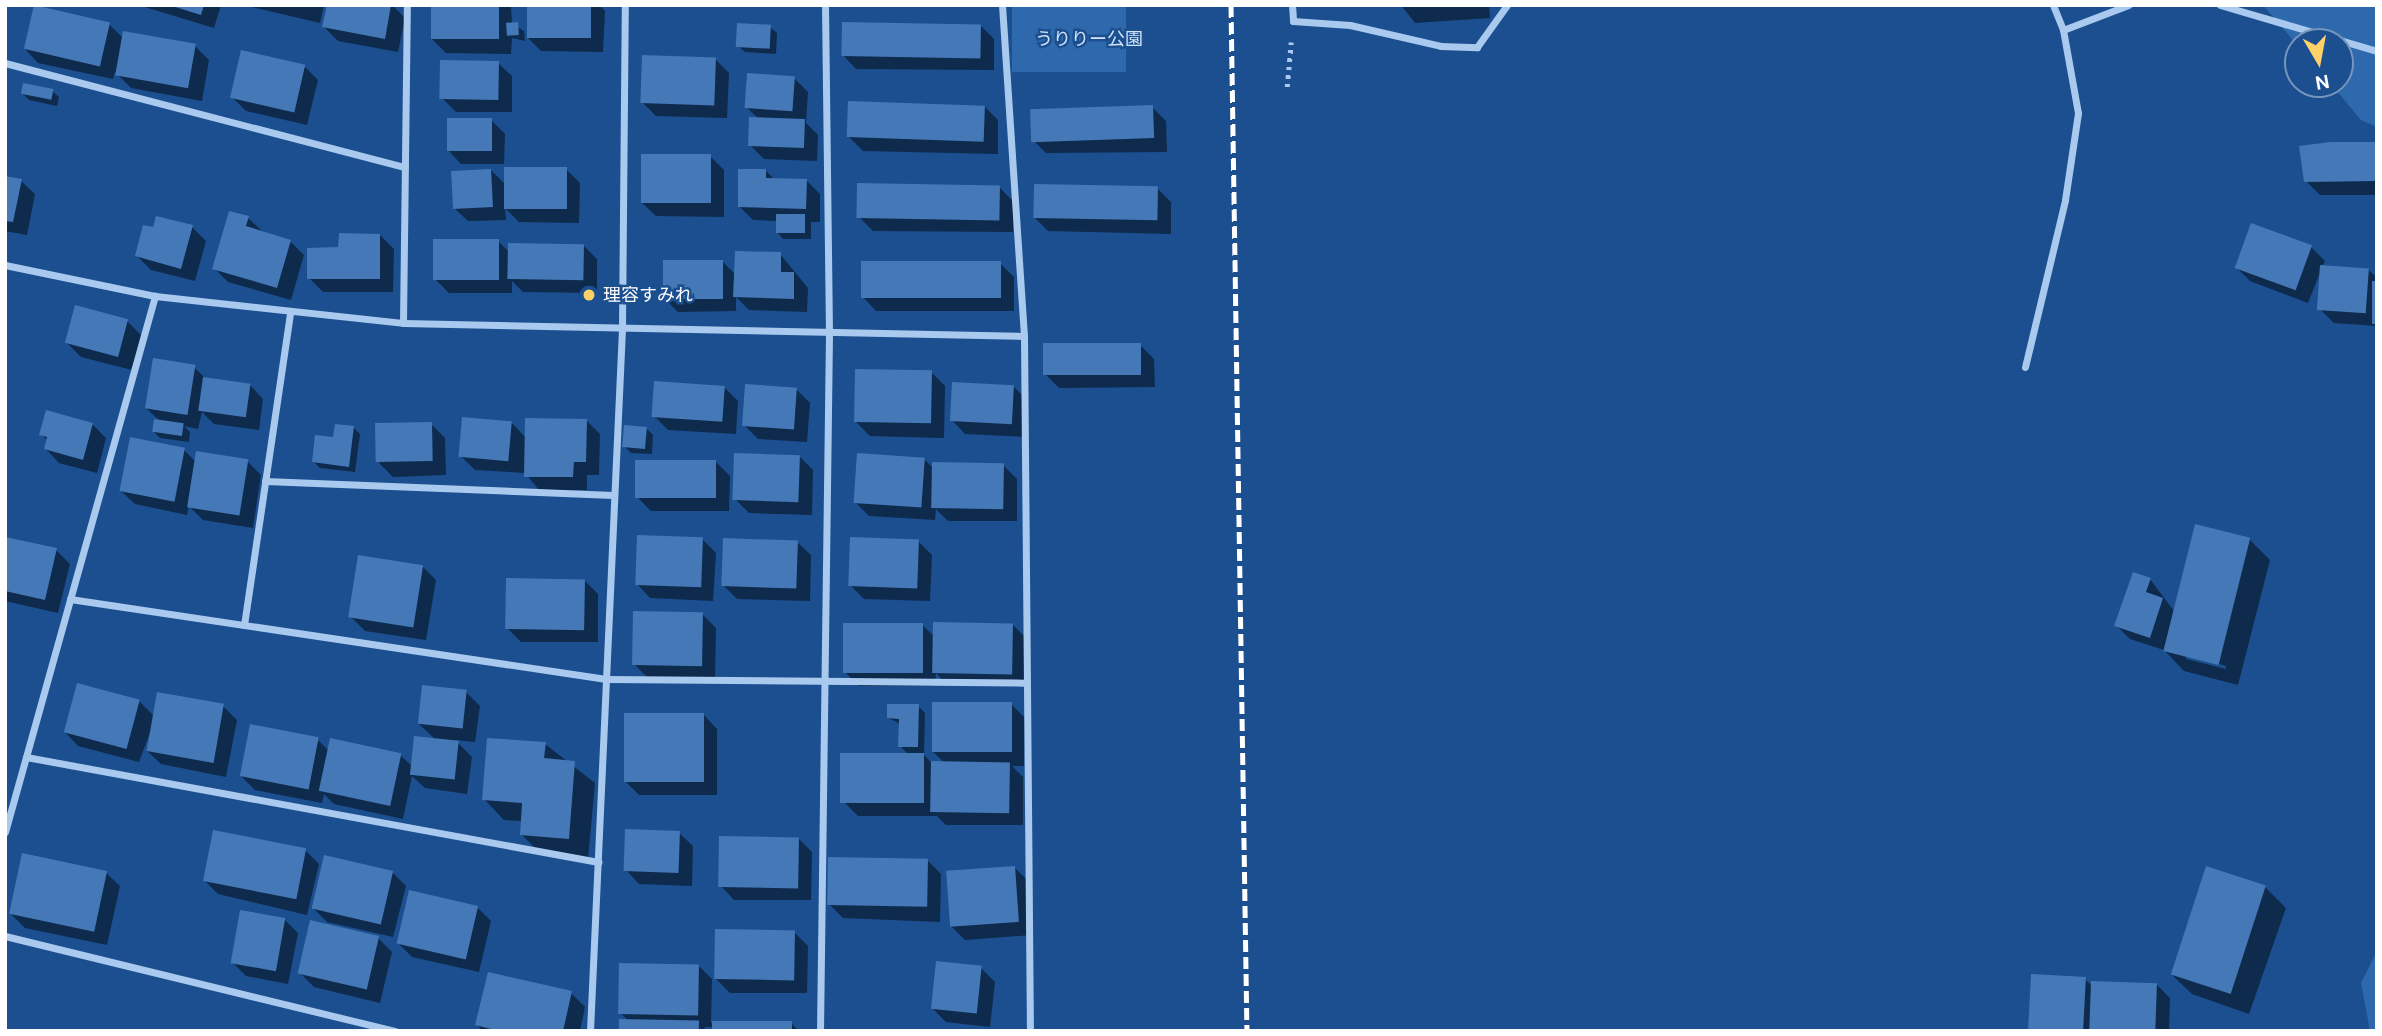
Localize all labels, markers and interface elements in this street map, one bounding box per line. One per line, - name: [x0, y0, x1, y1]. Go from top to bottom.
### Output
- park label: うりりー公園: [1035, 28, 1143, 50]
- north arrow: [2284, 28, 2354, 98]
- text: N: [2313, 69, 2331, 96]
- place label: 理容すみれ: [603, 284, 693, 306]
- marker: 理容すみれ: [581, 287, 597, 303]

